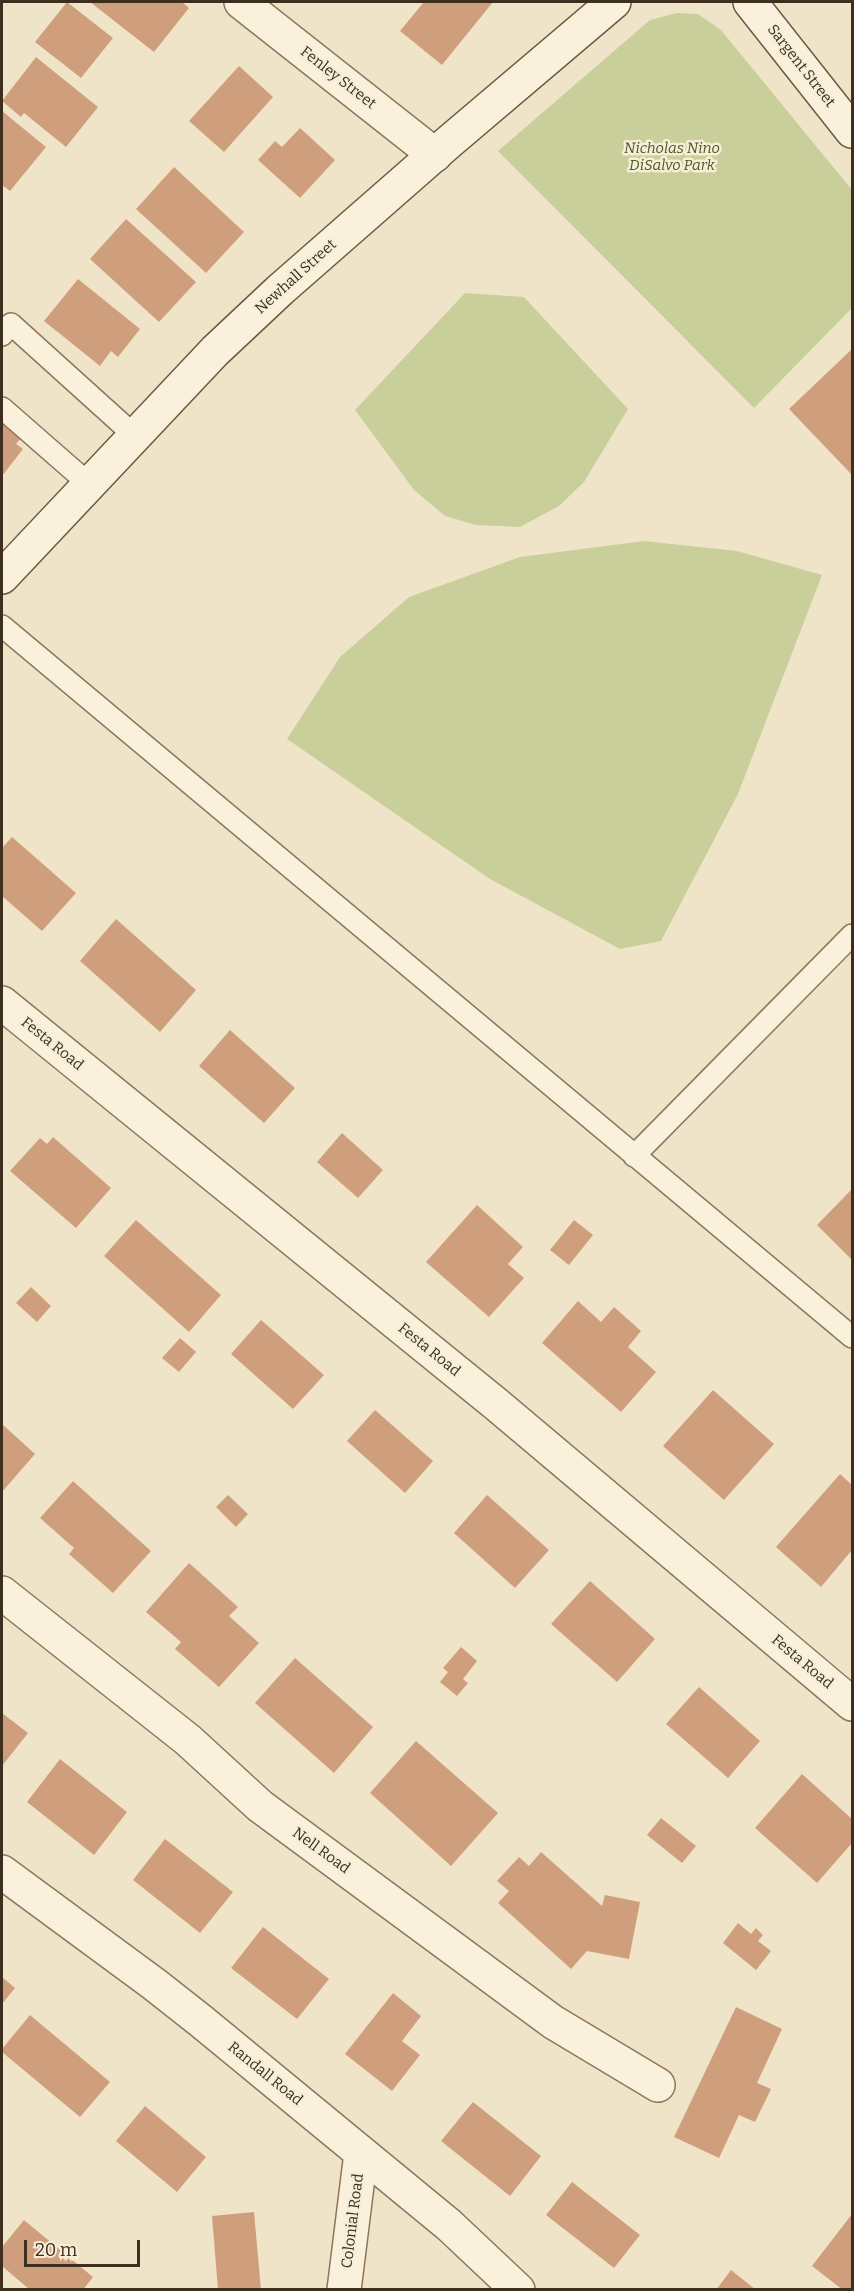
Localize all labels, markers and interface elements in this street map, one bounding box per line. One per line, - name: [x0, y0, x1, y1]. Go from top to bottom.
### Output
- street label: Sargent Street: [763, 21, 839, 111]
- street label: Fenley Street: [297, 43, 379, 113]
- park label: Nicholas Nino DiSalvo Park: [624, 140, 720, 175]
- street label: Newhall Street: [252, 236, 340, 318]
- street label: Festa Road: [17, 1013, 87, 1075]
- street label: Festa Road: [394, 1319, 464, 1381]
- street label: Festa Road: [768, 1631, 836, 1693]
- street label: Nell Road: [289, 1824, 353, 1878]
- street label: Randall Road: [224, 2038, 306, 2110]
- street label: Colonial Road: [338, 2173, 368, 2269]
- scale bar: [27, 2228, 142, 2266]
- text: 20 m: [35, 2239, 77, 2261]

